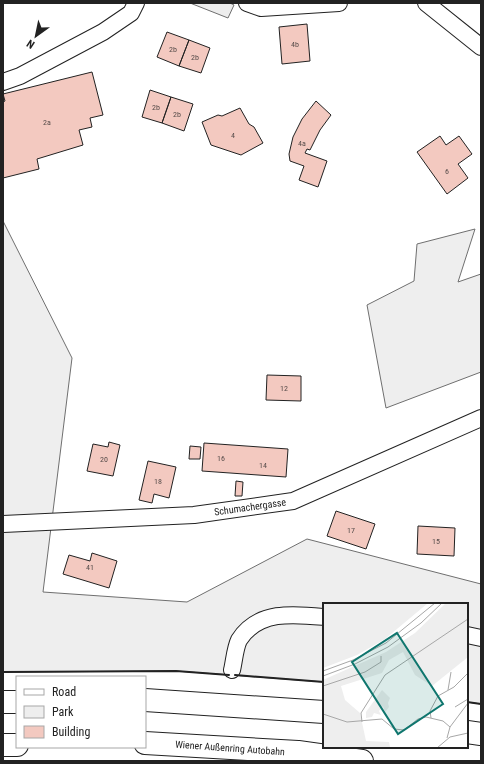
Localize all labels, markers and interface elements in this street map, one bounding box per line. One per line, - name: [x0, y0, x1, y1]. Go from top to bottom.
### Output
- north arrow: [16, 16, 56, 56]
- text: N: [24, 37, 37, 51]
- house number: 4b: [291, 40, 299, 49]
- house number: 2b: [169, 45, 177, 54]
- house number: 2b: [191, 53, 199, 62]
- house number: 2b: [152, 103, 160, 112]
- house number: 2b: [173, 110, 181, 119]
- house number: 2a: [43, 118, 51, 127]
- house number: 4: [231, 131, 235, 140]
- house number: 4a: [298, 139, 306, 148]
- house number: 6: [445, 167, 449, 176]
- house number: 12: [280, 384, 288, 393]
- house number: 16: [217, 454, 225, 463]
- house number: 20: [100, 455, 108, 464]
- house number: 14: [259, 461, 267, 470]
- house number: 18: [154, 477, 162, 486]
- street label: Schumachergasse: [213, 496, 287, 517]
- house number: 17: [347, 526, 355, 535]
- house number: 15: [432, 537, 440, 546]
- house number: 41: [86, 563, 94, 572]
- inset map: [323, 603, 468, 748]
- legend: [16, 676, 146, 748]
- text: Road: [52, 685, 76, 699]
- text: Park: [52, 705, 74, 719]
- text: Building: [52, 725, 90, 739]
- street label: Wiener Außenring Autobahn: [175, 739, 285, 757]

